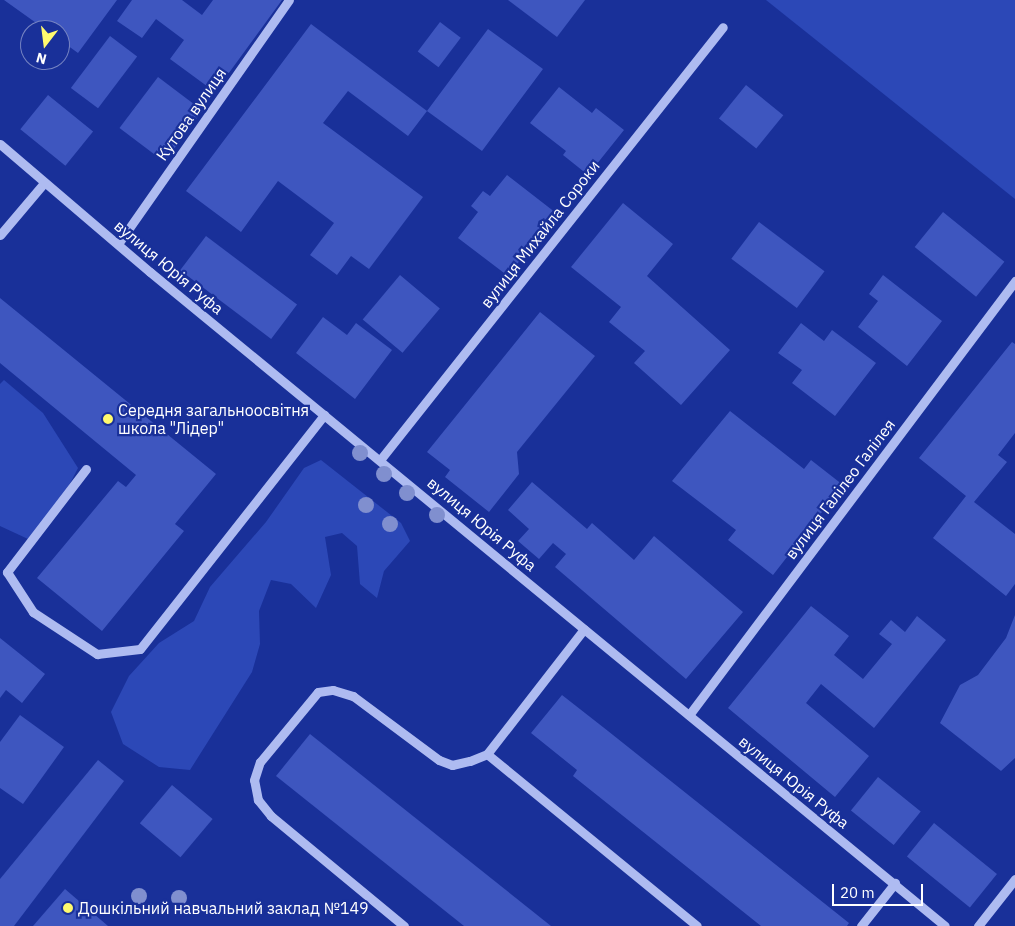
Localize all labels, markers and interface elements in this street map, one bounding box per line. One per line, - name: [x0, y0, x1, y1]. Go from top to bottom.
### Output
- north arrow: [20, 20, 70, 70]
- text: N: [34, 49, 49, 69]
- street label: Кутова вулиця: [152, 64, 230, 164]
- street label: вулиця Михайла Сороки: [476, 156, 604, 312]
- street label: вулиця Юрія Руфа: [111, 216, 227, 318]
- place label: Середня загальноосвітня школа "Лідер": [118, 400, 309, 438]
- marker: Середня загальноосвітня школа "Лідер": [102, 413, 114, 425]
- street label: вулиця Галілео Галілея: [781, 415, 899, 563]
- street label: вулиця Юрія Руфа: [424, 473, 540, 575]
- street label: вулиця Юрія Руфа: [735, 732, 853, 832]
- scale bar: [835, 874, 926, 906]
- text: 20 m: [840, 883, 875, 902]
- place label: Дошкільний навчальний заклад №149: [78, 898, 369, 918]
- marker: Дошкільний навчальний заклад №149: [62, 902, 74, 914]

